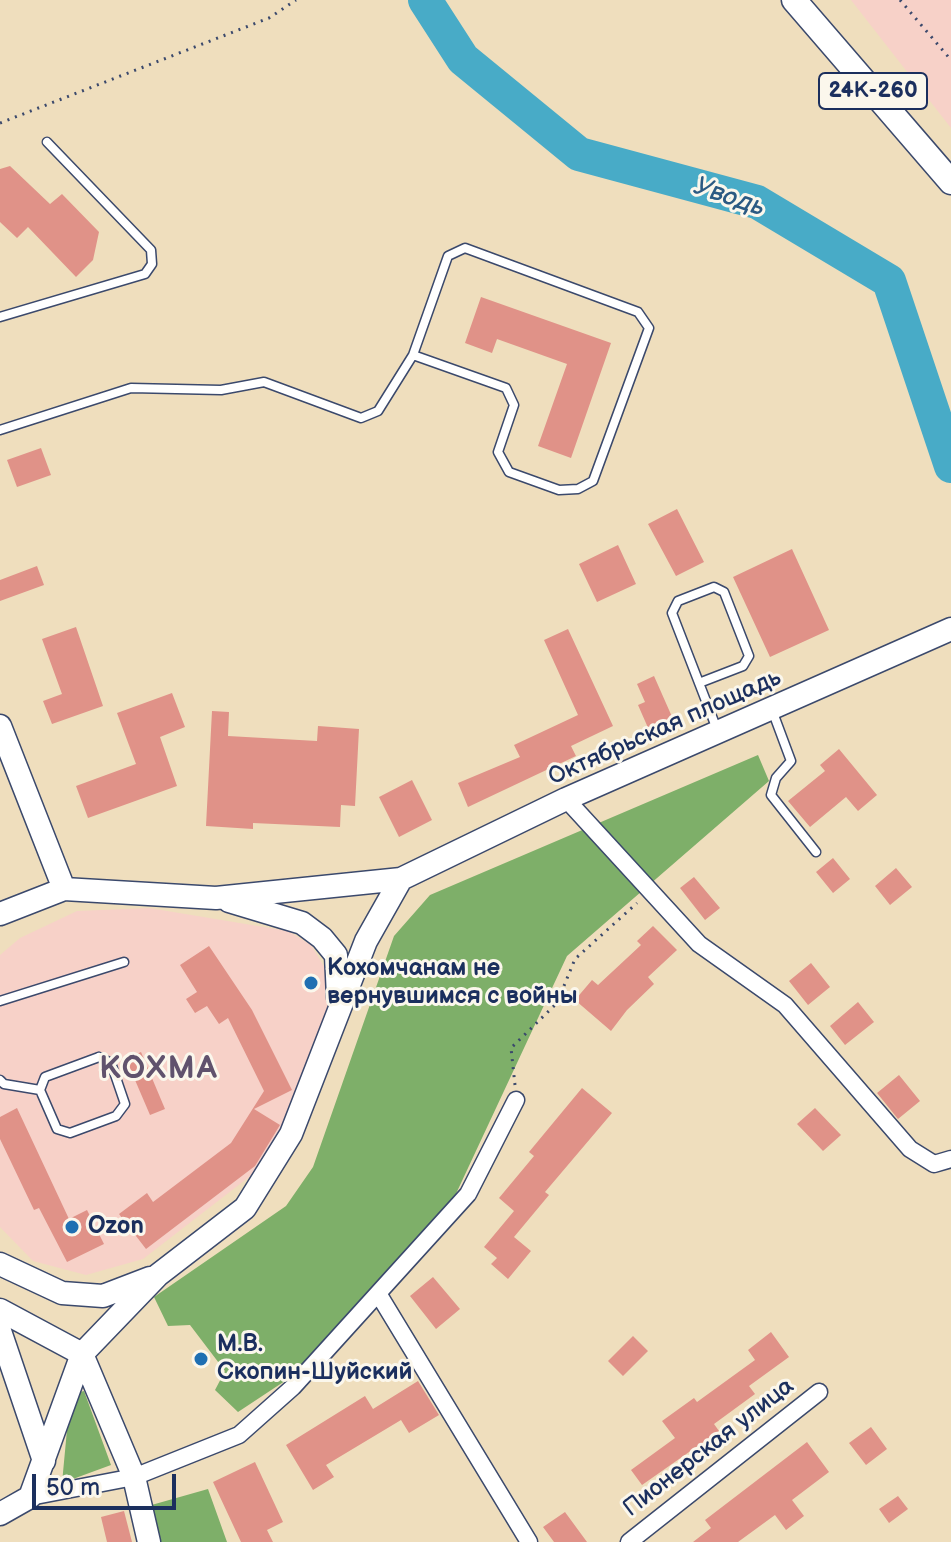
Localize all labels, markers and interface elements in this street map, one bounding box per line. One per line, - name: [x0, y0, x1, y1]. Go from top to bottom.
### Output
- road number: 24К-260: [819, 73, 927, 109]
- water label: Уводь: [689, 171, 769, 225]
- street label: Октябрьская площадь: [544, 664, 786, 792]
- place label: Кохомчанам не вернувшимся с войны: [327, 955, 578, 1011]
- marker: Кохомчанам не вернувшимся с войны: [302, 974, 320, 992]
- district label: КОХМА: [99, 1051, 219, 1089]
- place label: Ozon: [88, 1213, 144, 1241]
- marker: Ozon: [63, 1218, 81, 1236]
- place label: М.В. Скопин-Шуйский: [217, 1331, 412, 1387]
- marker: М.В. Скопин-Шуйский: [192, 1350, 210, 1368]
- street label: Пионерская улица: [618, 1372, 800, 1524]
- scale bar: [36, 1458, 180, 1508]
- text: 50 m: [46, 1473, 100, 1502]

